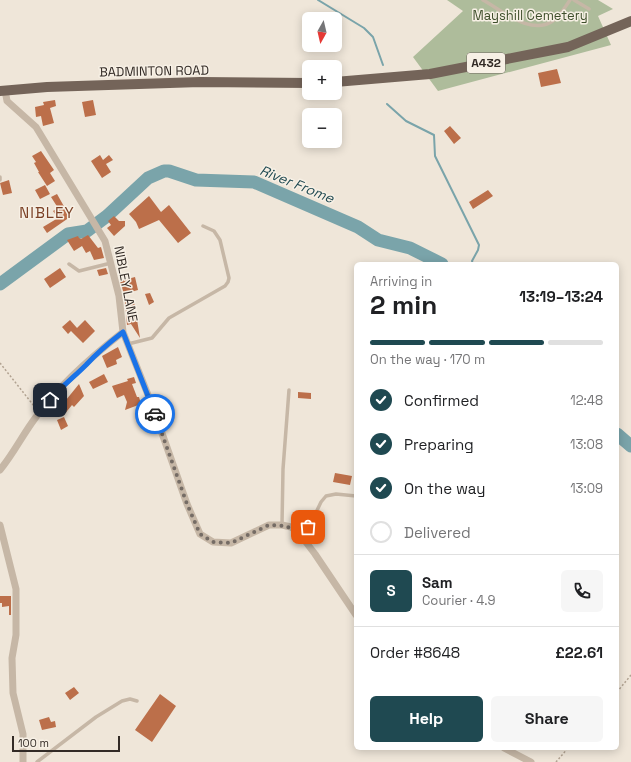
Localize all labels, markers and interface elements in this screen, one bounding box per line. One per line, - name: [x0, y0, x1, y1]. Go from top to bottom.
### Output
- park label: Mayshill Cemetery: [472, 7, 588, 24]
- north arrow: [302, 12, 342, 52]
- map controls: [302, 12, 342, 148]
- road number: A432: [467, 53, 505, 73]
- button: +: [302, 60, 342, 100]
- street label: BADMINTON ROAD: [99, 62, 209, 80]
- button: −: [302, 108, 342, 148]
- water label: River Frome: [257, 161, 337, 207]
- district label: NIBLEY: [19, 203, 75, 222]
- street label: NIBLEY LANE: [110, 245, 142, 323]
- text: Arriving in: [370, 273, 432, 290]
- text: 13:19–13:24: [519, 287, 603, 306]
- text: 2 min: [370, 288, 437, 322]
- text: On the way · 170 m: [370, 351, 485, 368]
- pin: [33, 383, 67, 417]
- icon: home: [39, 389, 61, 411]
- icon: check: [370, 389, 392, 411]
- text: Confirmed: [404, 391, 479, 410]
- text: 12:48: [570, 392, 603, 409]
- courier: [135, 394, 175, 434]
- icon: car: [144, 403, 166, 425]
- icon: check: [370, 433, 392, 455]
- text: Preparing: [404, 435, 474, 454]
- text: 13:08: [570, 436, 603, 453]
- icon: check: [370, 477, 392, 499]
- text: On the way: [404, 479, 485, 498]
- text: 13:09: [570, 480, 603, 497]
- pin: [291, 510, 325, 544]
- icon: bag: [297, 516, 319, 538]
- text: Delivered: [404, 523, 471, 542]
- button: phone: [561, 570, 603, 612]
- text: Sam: [422, 573, 453, 592]
- text: S: [386, 581, 396, 600]
- text: Courier · 4.9: [422, 592, 496, 609]
- text: Order #8648: [370, 643, 460, 662]
- text: £22.61: [555, 643, 603, 662]
- button: Help: [370, 696, 483, 742]
- button: Share: [491, 696, 603, 742]
- scale bar: [12, 734, 120, 753]
- text: 100 m: [18, 736, 49, 750]

